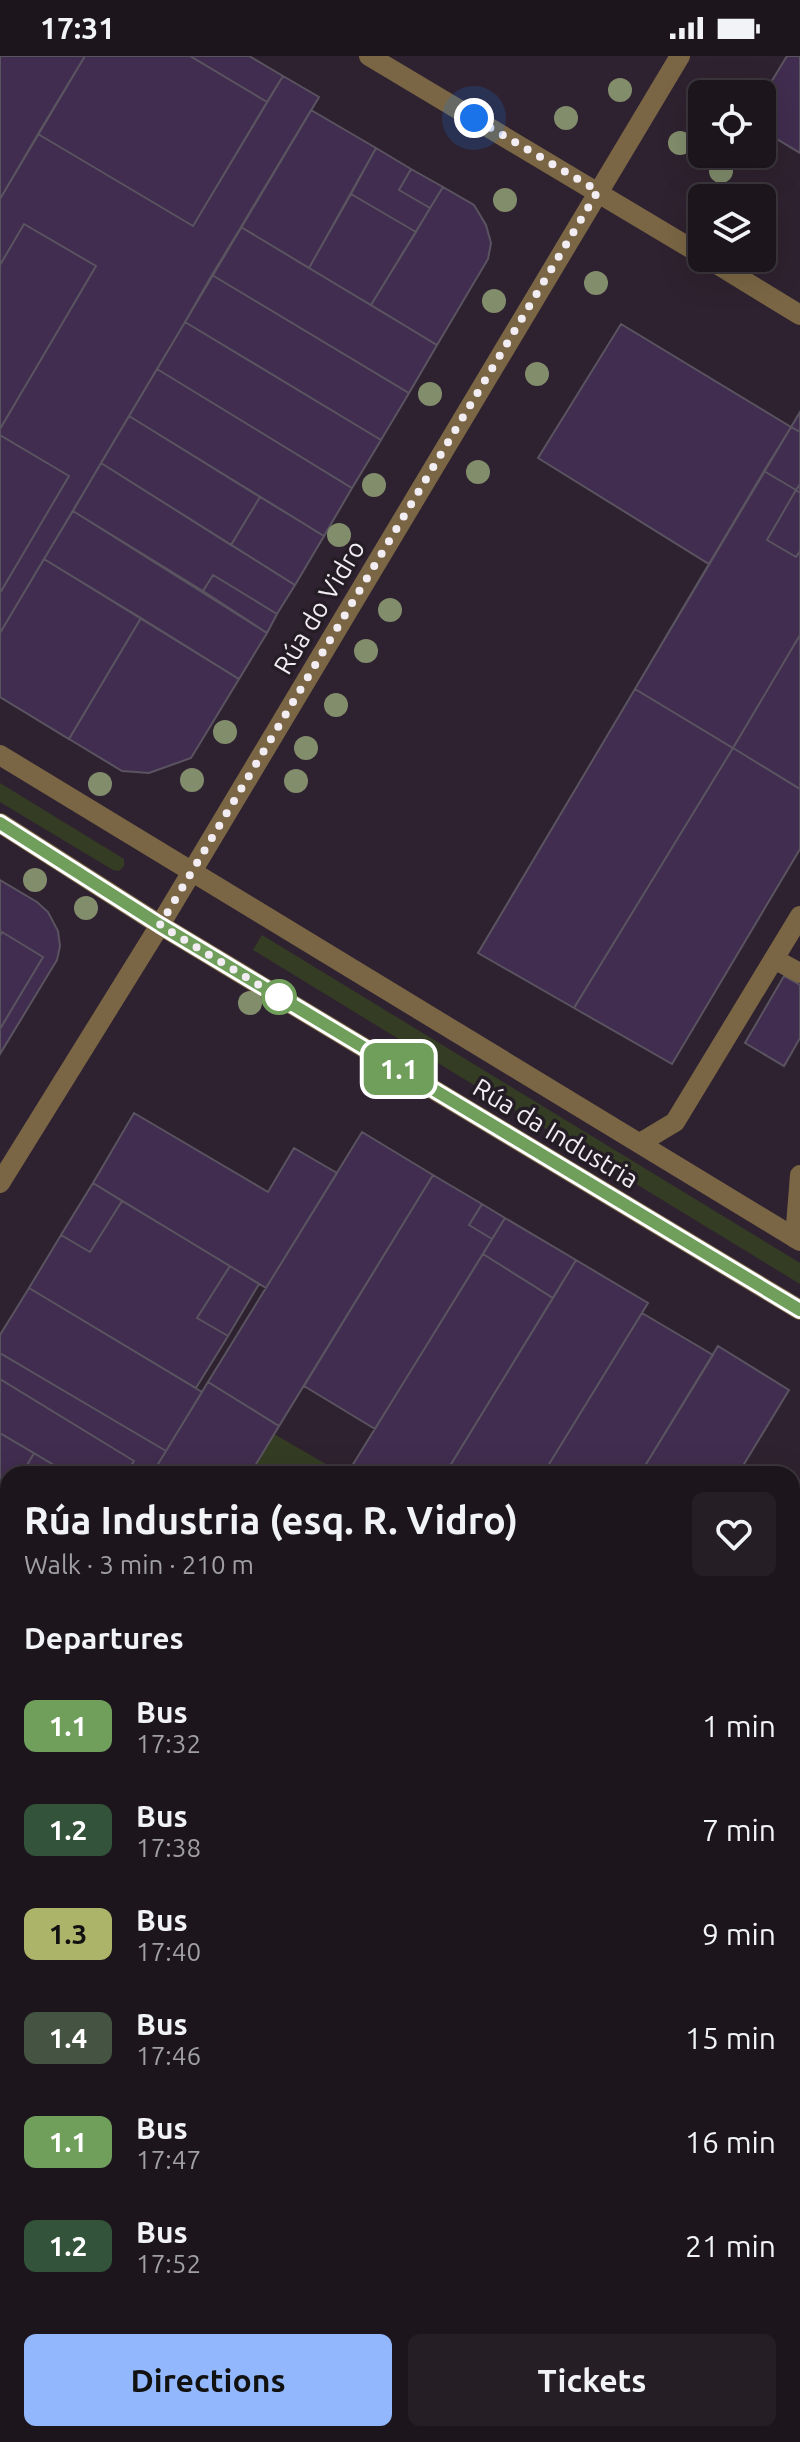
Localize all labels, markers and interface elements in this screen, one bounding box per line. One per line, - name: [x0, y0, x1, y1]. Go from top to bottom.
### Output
- text: 17:31: [40, 11, 115, 45]
- map controls: [688, 80, 776, 272]
- button: locate: [688, 80, 776, 168]
- your location: [454, 98, 494, 138]
- button: layers: [688, 184, 776, 272]
- street label: Rúa do Vidro: [268, 535, 370, 679]
- unlabelled marker: [262, 980, 296, 1014]
- line badge: 1.1: [353, 1043, 445, 1095]
- text: 1.1: [380, 1053, 418, 1084]
- street label: Rúa da Industria: [468, 1072, 644, 1194]
- button: heart: [692, 1492, 776, 1576]
- text: Rúa Industria (esq. R. Vidro): [24, 1499, 518, 1541]
- text: Walk · 3 min · 210 m: [24, 1550, 254, 1579]
- text: Departures: [24, 1621, 184, 1655]
- text: Bus: [136, 1695, 188, 1729]
- text: 1 min: [702, 1709, 776, 1743]
- text: 1.1: [49, 1710, 87, 1741]
- text: 17:32: [136, 1729, 201, 1758]
- text: Bus: [136, 1799, 188, 1833]
- text: 7 min: [702, 1813, 776, 1847]
- text: 1.2: [49, 1814, 87, 1845]
- text: 17:38: [136, 1833, 201, 1862]
- text: Bus: [136, 1903, 188, 1937]
- text: 9 min: [702, 1917, 776, 1951]
- text: 1.3: [49, 1918, 87, 1949]
- text: 17:40: [136, 1937, 201, 1966]
- text: Bus: [136, 2007, 188, 2041]
- text: 15 min: [685, 2021, 776, 2055]
- text: 1.4: [49, 2022, 87, 2053]
- text: 17:46: [136, 2041, 201, 2070]
- text: Bus: [136, 2111, 188, 2145]
- text: 16 min: [685, 2125, 776, 2159]
- text: 1.1: [49, 2126, 87, 2157]
- text: 17:47: [136, 2145, 201, 2174]
- text: Bus: [136, 2215, 188, 2249]
- text: 21 min: [685, 2229, 776, 2263]
- text: 1.2: [49, 2230, 87, 2261]
- text: 17:52: [136, 2249, 201, 2278]
- button: Directions: [24, 2334, 392, 2426]
- button: Tickets: [408, 2334, 776, 2426]

